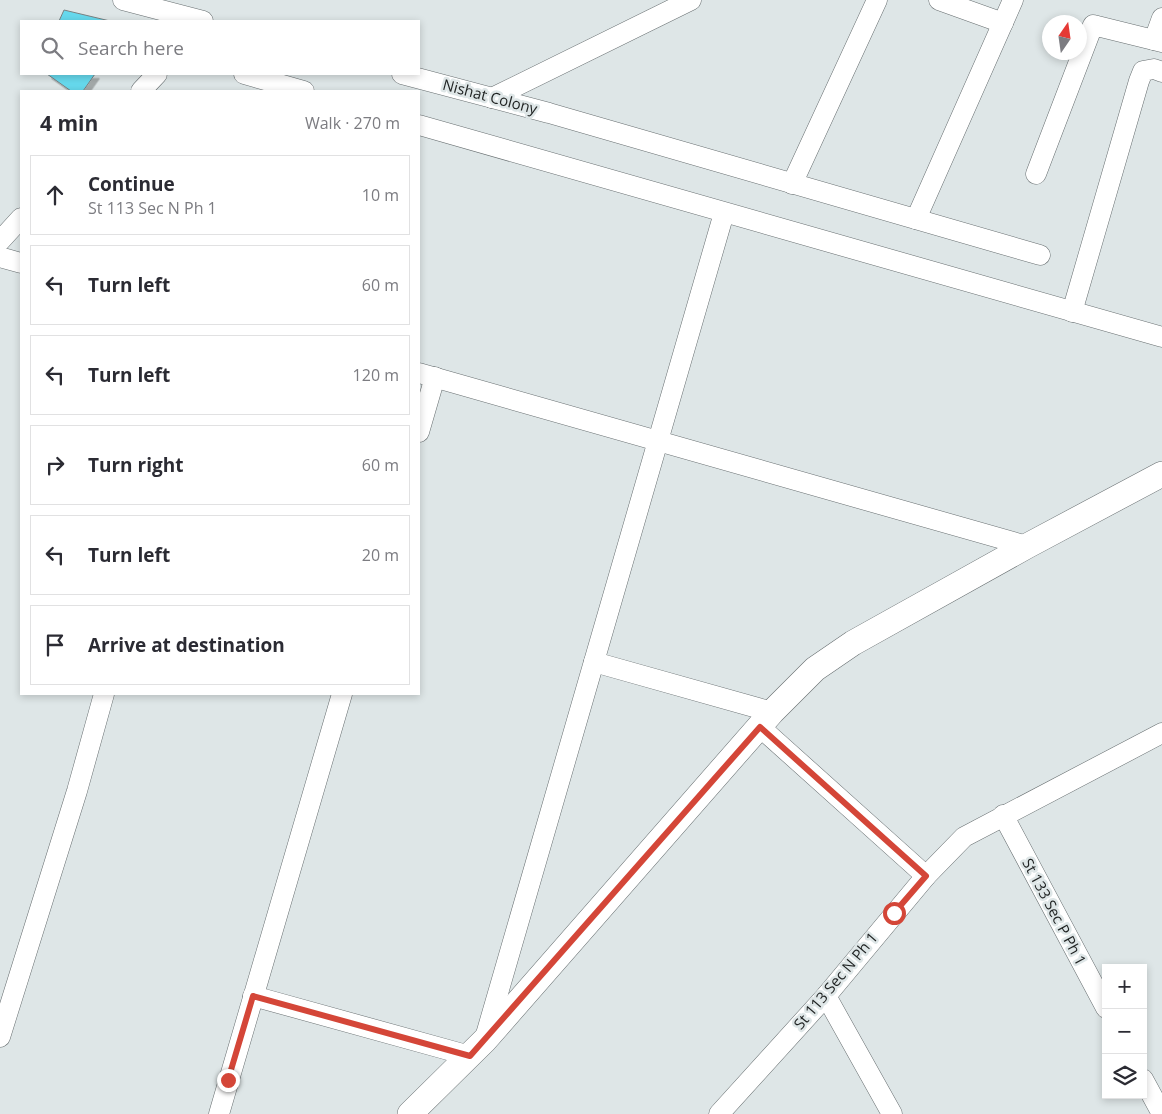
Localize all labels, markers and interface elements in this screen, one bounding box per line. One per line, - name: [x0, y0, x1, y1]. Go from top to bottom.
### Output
- north arrow: [1042, 15, 1087, 60]
- search box: [20, 20, 420, 75]
- icon: search: [38, 34, 66, 62]
- text: Search here: [78, 35, 184, 61]
- street label: Nishat Colony: [441, 74, 540, 118]
- text: 4 min: [40, 109, 98, 137]
- text: Walk · 270 m: [305, 112, 400, 134]
- text: Continue: [88, 171, 175, 197]
- icon: ahead: [41, 181, 69, 209]
- text: 10 m: [362, 184, 399, 206]
- text: St 113 Sec N Ph 1: [88, 197, 217, 219]
- icon: left: [41, 271, 69, 299]
- text: Turn left: [88, 272, 170, 298]
- text: 60 m: [362, 274, 399, 296]
- icon: left: [41, 361, 69, 389]
- text: Turn left: [88, 362, 170, 388]
- text: 120 m: [353, 364, 399, 386]
- icon: right: [41, 451, 69, 479]
- text: Turn right: [88, 452, 183, 478]
- text: 60 m: [362, 454, 399, 476]
- icon: left: [41, 541, 69, 569]
- text: Turn left: [88, 542, 170, 568]
- text: 20 m: [362, 544, 399, 566]
- icon: arrive: [41, 631, 69, 659]
- text: Arrive at destination: [88, 632, 285, 658]
- street label: St 133 Sec P Ph 1: [1018, 855, 1092, 969]
- route start: [883, 902, 906, 925]
- street label: St 113 Sec N Ph 1: [789, 928, 882, 1033]
- map controls: [1102, 964, 1147, 1099]
- button: +: [1102, 964, 1147, 1009]
- button: −: [1102, 1009, 1147, 1054]
- button: layers: [1102, 1054, 1147, 1099]
- route end: [217, 1069, 240, 1092]

